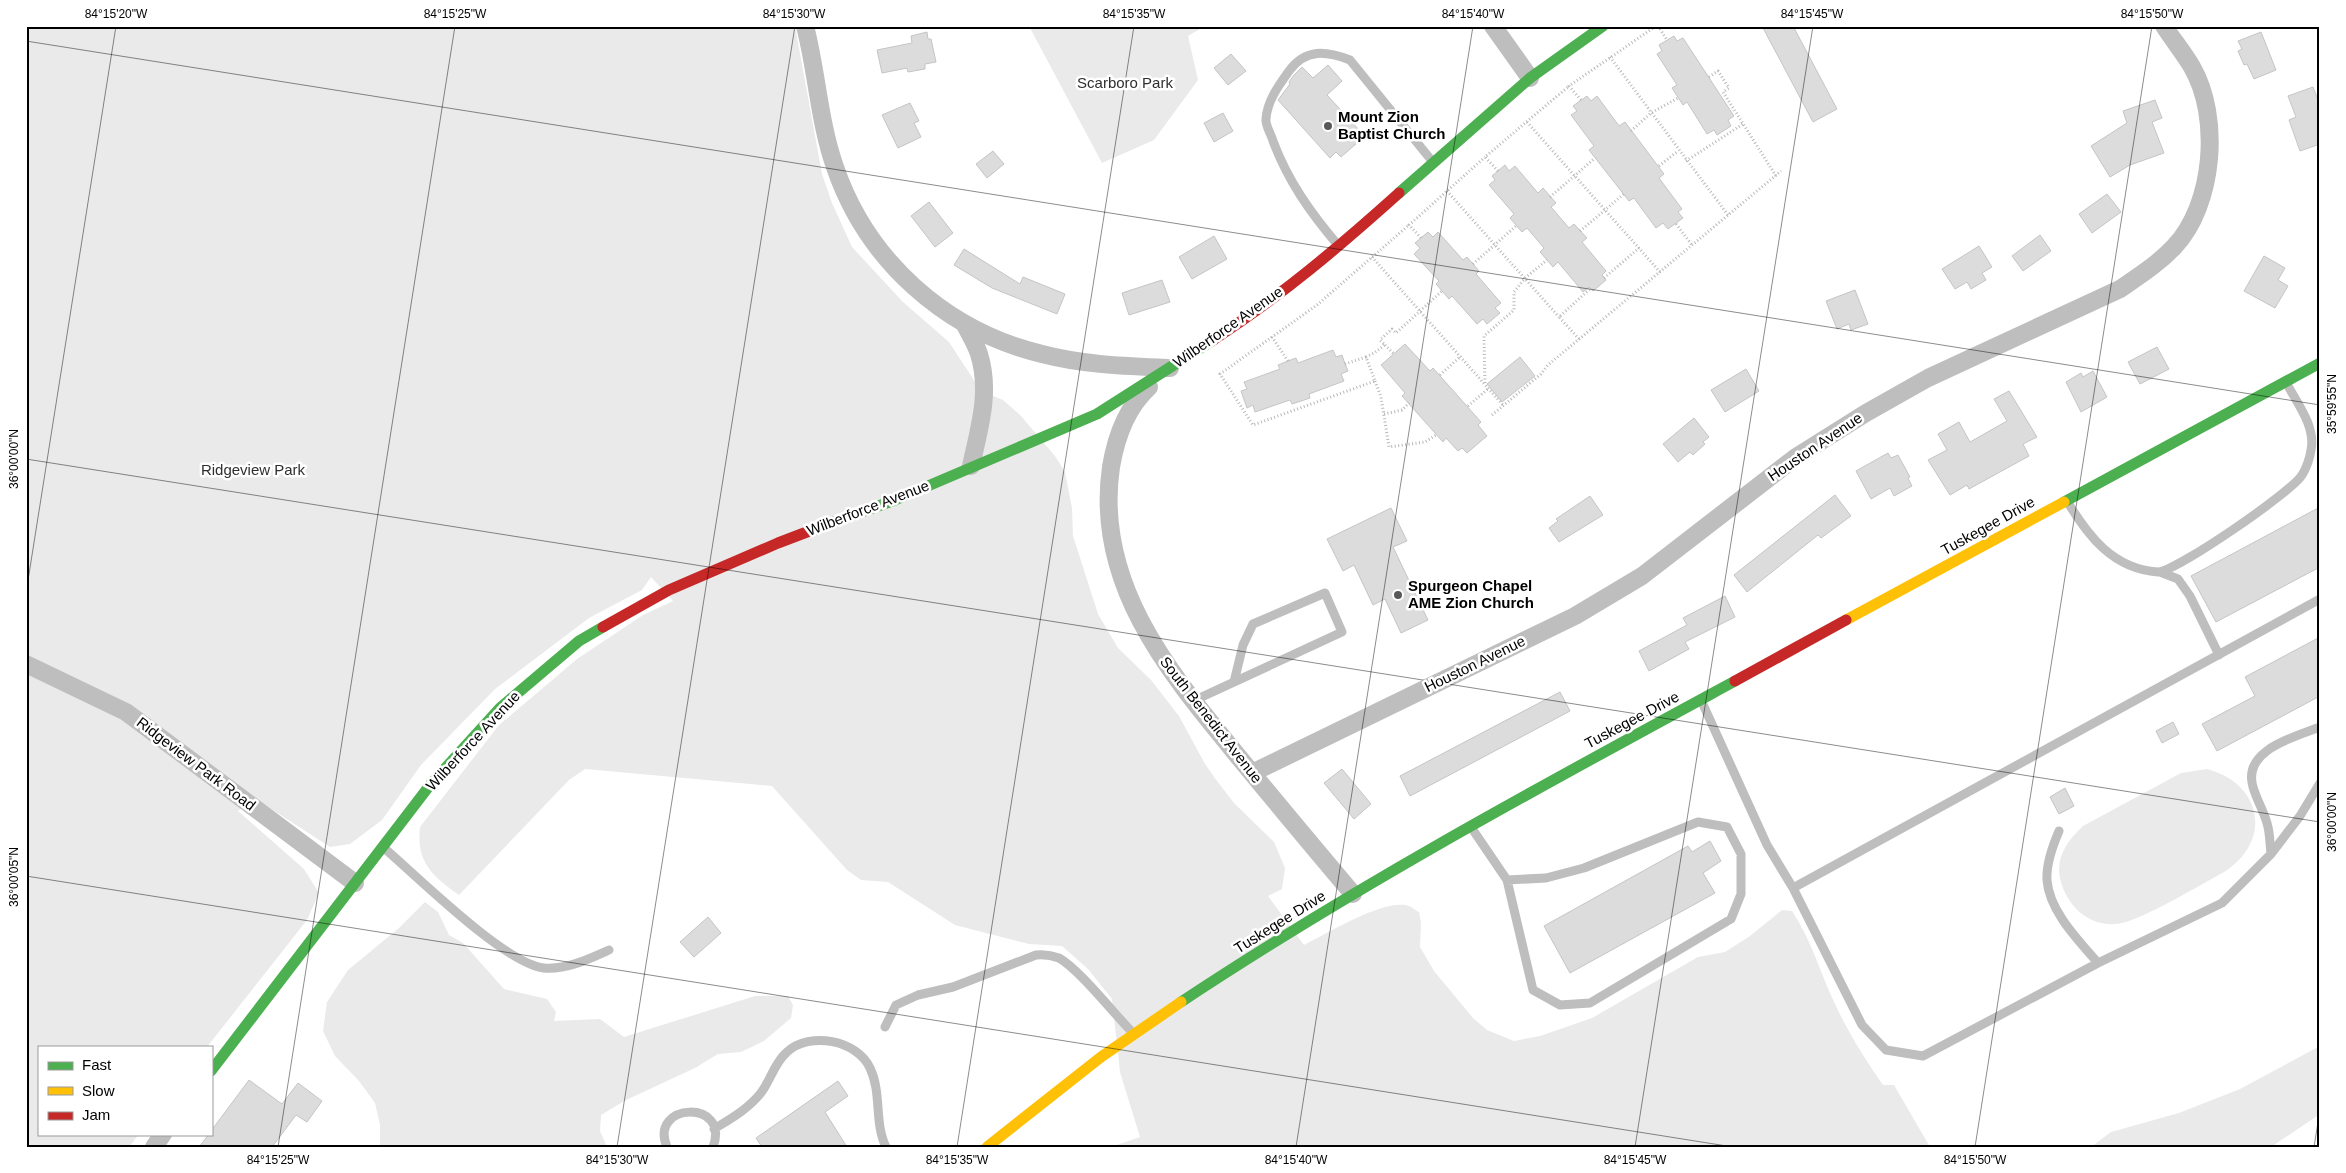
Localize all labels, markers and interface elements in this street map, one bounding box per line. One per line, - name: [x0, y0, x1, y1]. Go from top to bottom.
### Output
- text: 84°15'20"W: [85, 7, 148, 21]
- text: 84°15'25"W: [424, 7, 487, 21]
- text: 84°15'30"W: [763, 7, 826, 21]
- text: 84°15'35"W: [1103, 7, 1166, 21]
- text: 84°15'40"W: [1442, 7, 1505, 21]
- text: 84°15'45"W: [1781, 7, 1844, 21]
- text: 84°15'50"W: [2121, 7, 2184, 21]
- park label: Scarboro Park: [1077, 74, 1173, 91]
- place label: Mount Zion Baptist Church: [1338, 108, 1446, 142]
- marker: Mount Zion Baptist Church: [1322, 120, 1334, 132]
- street label: Wilberforce Avenue: [1170, 282, 1286, 371]
- text: 35°59'55"N: [2325, 374, 2339, 434]
- street label: Houston Avenue: [1764, 409, 1865, 484]
- text: 36°00'00"N: [7, 429, 21, 489]
- park label: Ridgeview Park: [201, 461, 306, 478]
- street label: Wilberforce Avenue: [804, 476, 931, 539]
- street label: Tuskegee Drive: [1938, 493, 2038, 558]
- place label: Spurgeon Chapel AME Zion Church: [1408, 577, 1534, 611]
- marker: Spurgeon Chapel AME Zion Church: [1392, 589, 1404, 601]
- street label: Houston Avenue: [1422, 632, 1528, 695]
- street label: South Benedict Avenue: [1157, 653, 1266, 786]
- street label: Wilberforce Avenue: [422, 687, 523, 794]
- street label: Tuskegee Drive: [1582, 688, 1682, 752]
- street label: Ridgeview Park Road: [134, 713, 259, 814]
- text: 36°00'00"N: [2325, 792, 2339, 852]
- text: 36°00'05"N: [7, 847, 21, 907]
- street label: Tuskegee Drive: [1231, 887, 1329, 956]
- legend: [38, 1046, 212, 1136]
- text: Fast: [82, 1056, 112, 1073]
- text: Slow: [82, 1082, 115, 1099]
- text: Jam: [82, 1106, 110, 1123]
- text: 84°15'25"W: [247, 1153, 310, 1167]
- text: 84°15'30"W: [586, 1153, 649, 1167]
- text: 84°15'35"W: [926, 1153, 989, 1167]
- text: 84°15'40"W: [1265, 1153, 1328, 1167]
- text: 84°15'45"W: [1604, 1153, 1667, 1167]
- text: 84°15'50"W: [1944, 1153, 2007, 1167]

